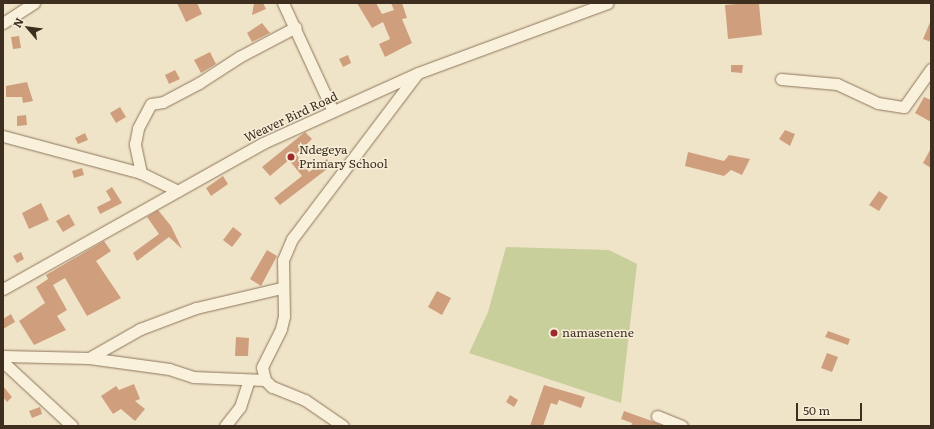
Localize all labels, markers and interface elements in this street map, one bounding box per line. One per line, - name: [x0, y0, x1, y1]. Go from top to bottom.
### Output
- north arrow: [8, 8, 48, 48]
- text: N: [8, 15, 27, 30]
- street label: Weaver Bird Road: [242, 89, 340, 145]
- place label: Ndegeya Primary School: [299, 143, 388, 171]
- marker: Ndegeya Primary School: [286, 152, 296, 162]
- place label: namasenene: [562, 326, 634, 340]
- marker: namasenene: [549, 328, 559, 338]
- scale bar: [798, 395, 864, 421]
- text: 50 m: [803, 401, 830, 419]

